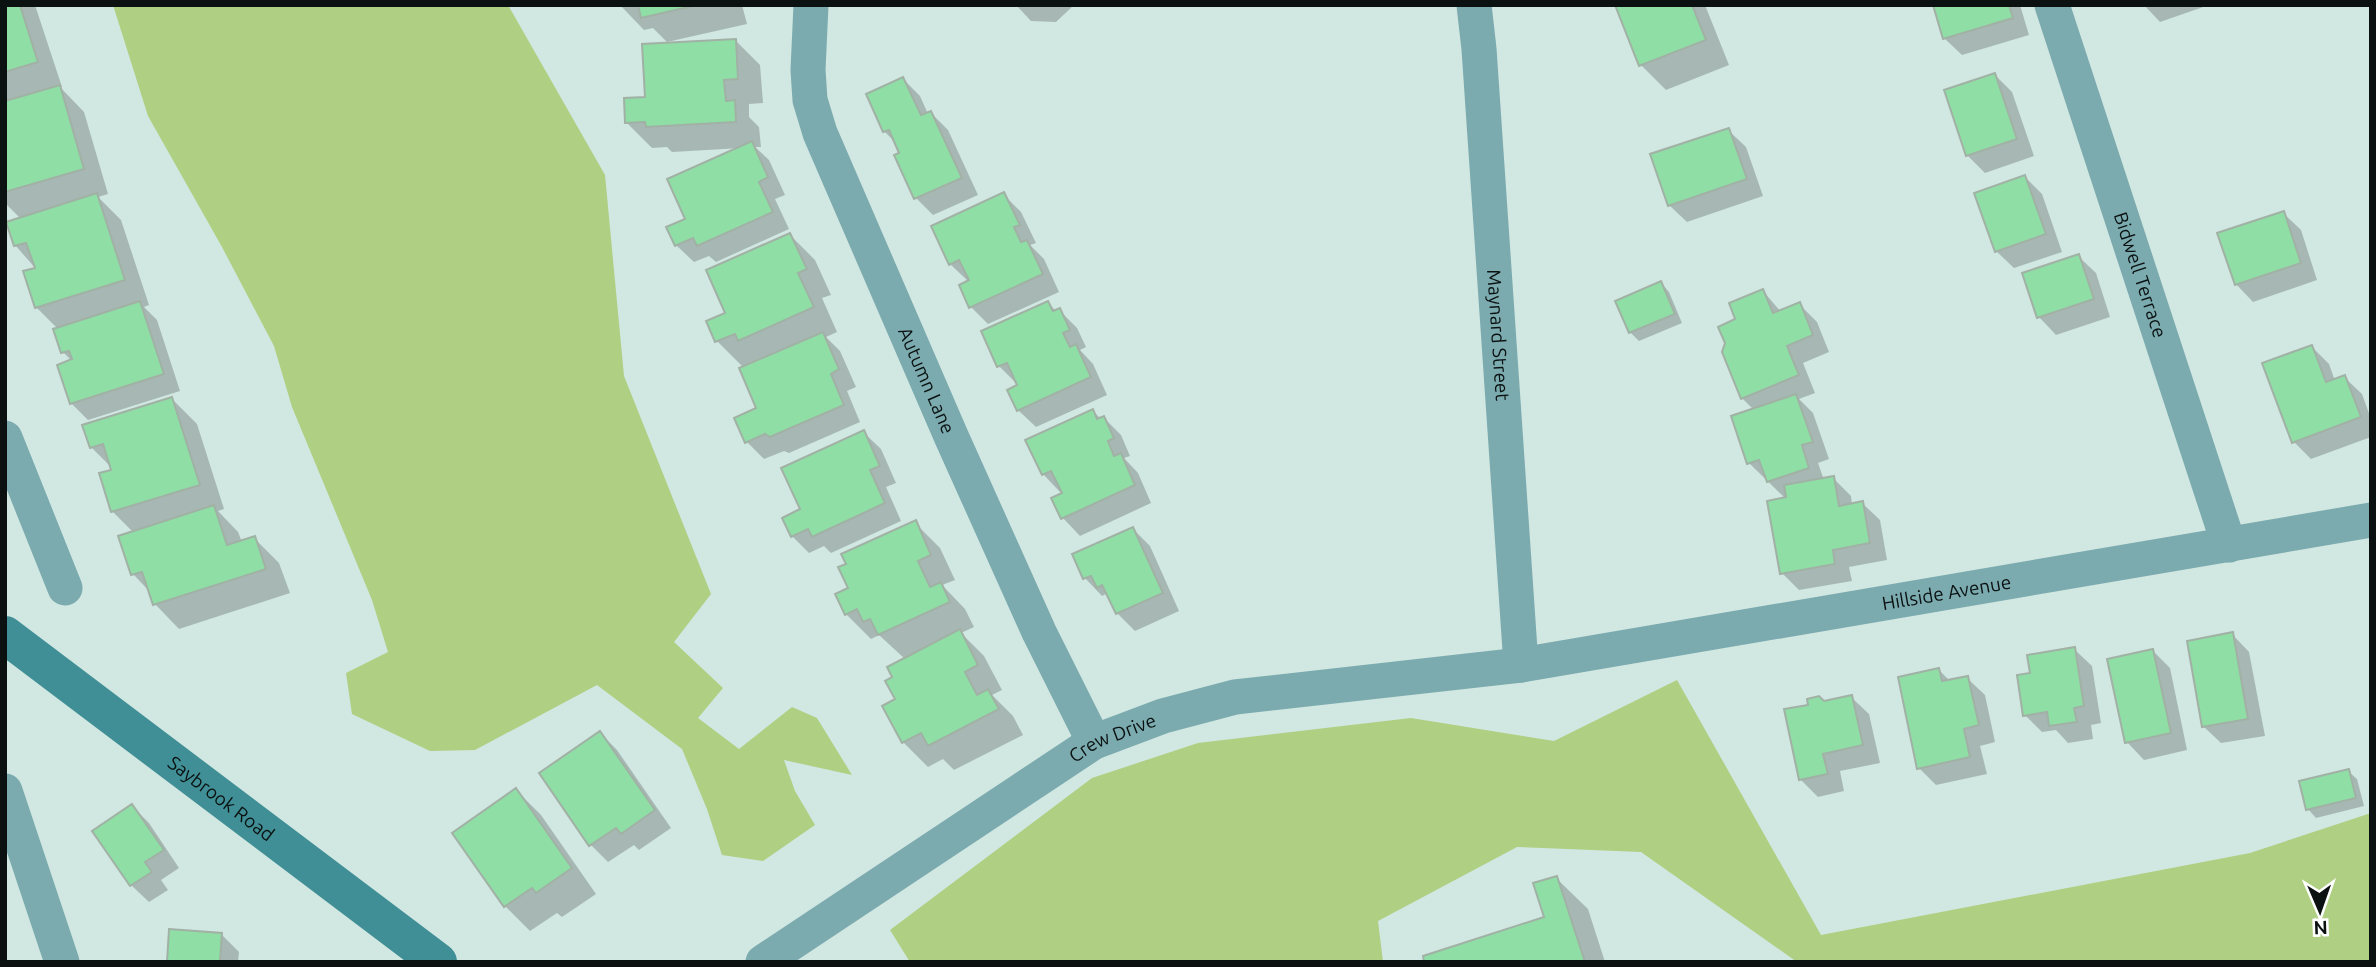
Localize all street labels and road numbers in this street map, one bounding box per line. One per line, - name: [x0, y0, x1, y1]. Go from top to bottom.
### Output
- street label: Bidwell Terrace: [2110, 209, 2171, 341]
- street label: Maynard Street: [1483, 269, 1514, 402]
- street label: Autumn Lane: [894, 324, 960, 437]
- street label: Hillside Avenue: [1880, 571, 2013, 614]
- street label: Crew Drive: [1064, 709, 1159, 767]
- street label: Saybrook Road: [164, 751, 279, 845]

